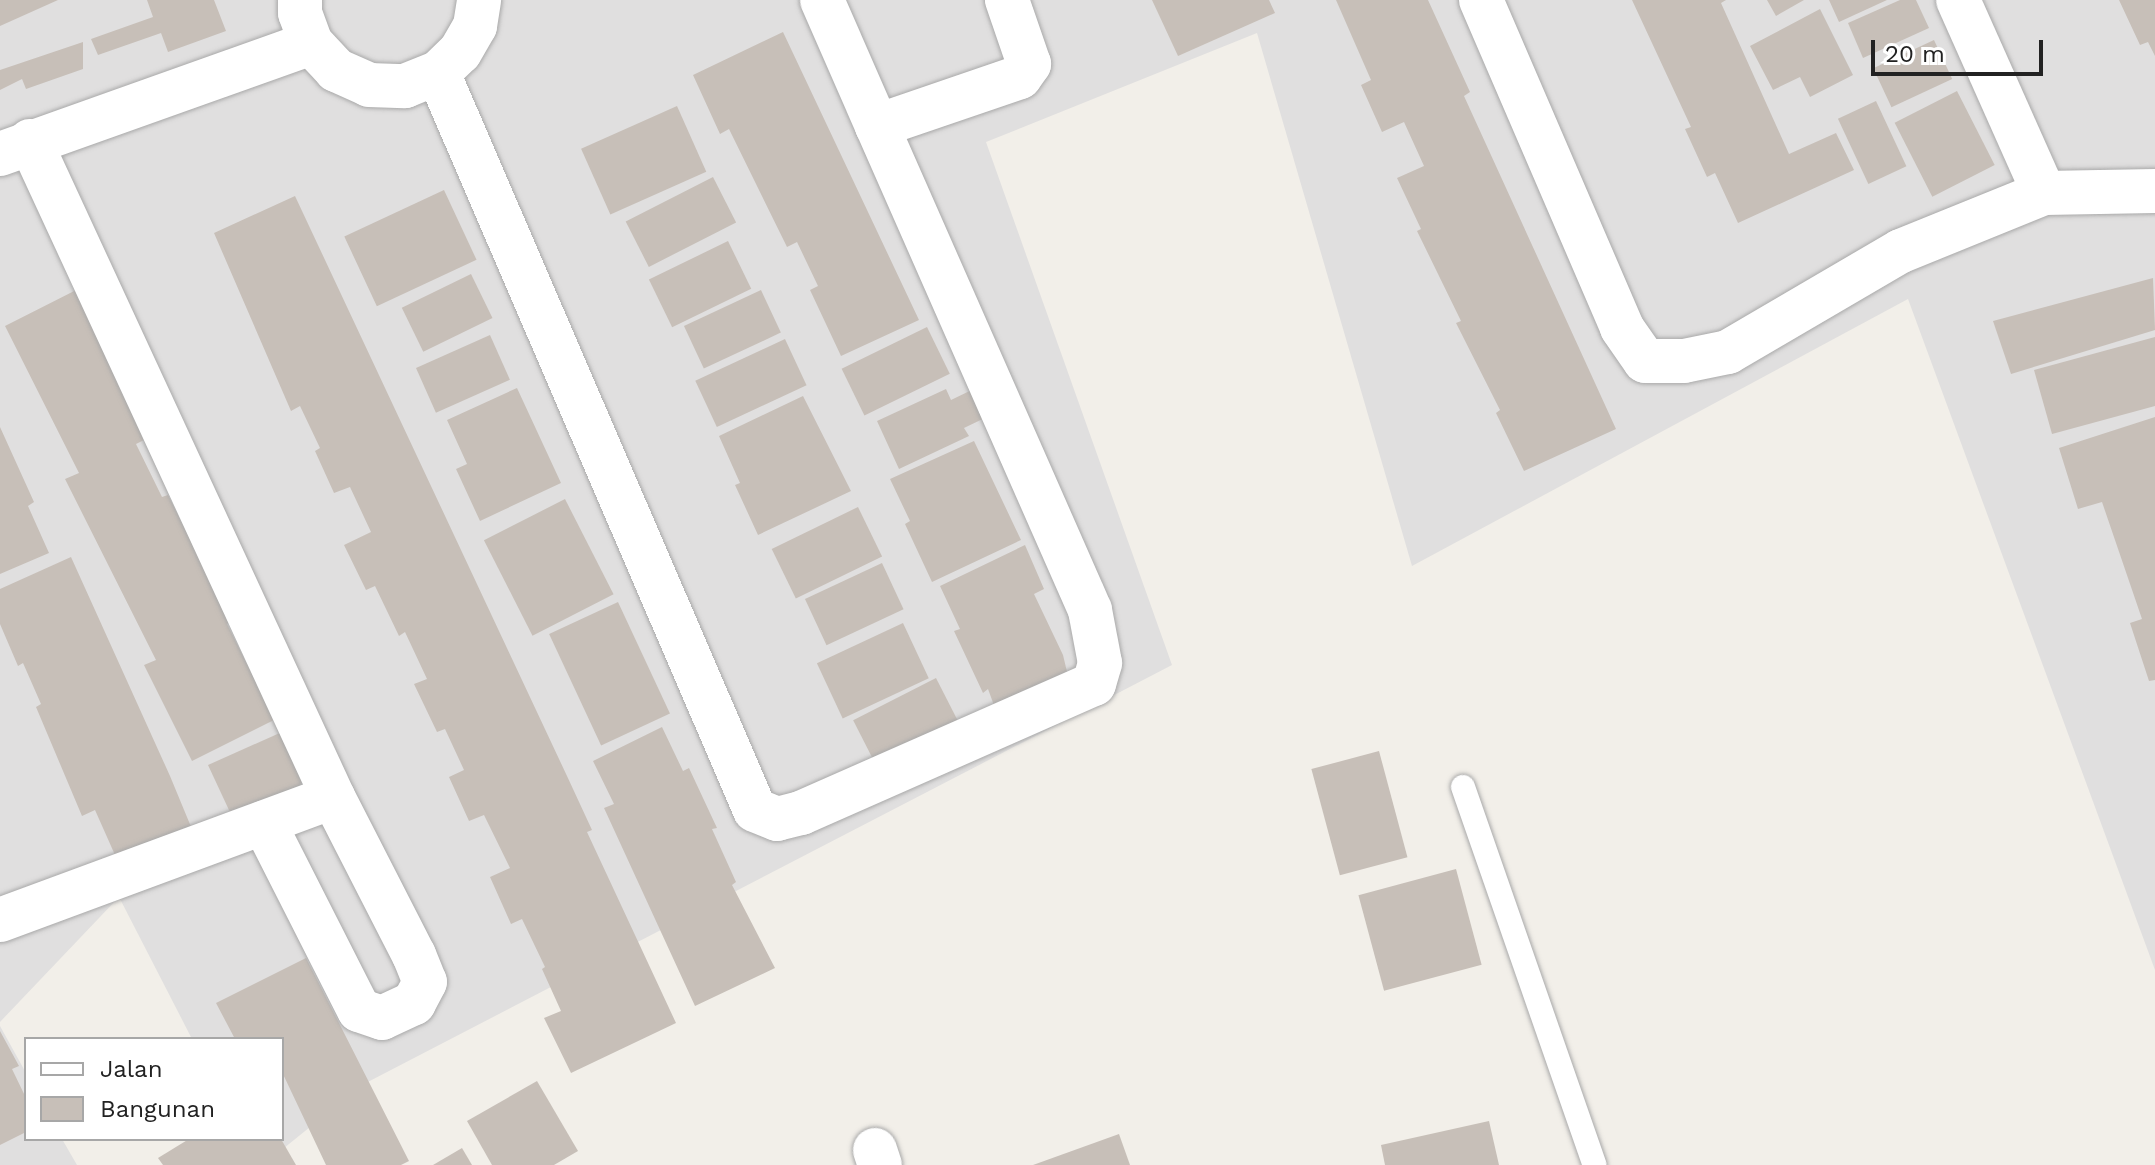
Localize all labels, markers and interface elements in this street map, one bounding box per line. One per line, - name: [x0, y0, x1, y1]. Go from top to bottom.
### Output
- scale bar: [1875, 24, 2047, 74]
- text: 20 m: [1885, 40, 1945, 68]
- legend: [24, 1037, 284, 1141]
- text: Jalan: [100, 1055, 163, 1083]
- text: Bangunan: [100, 1095, 215, 1123]

